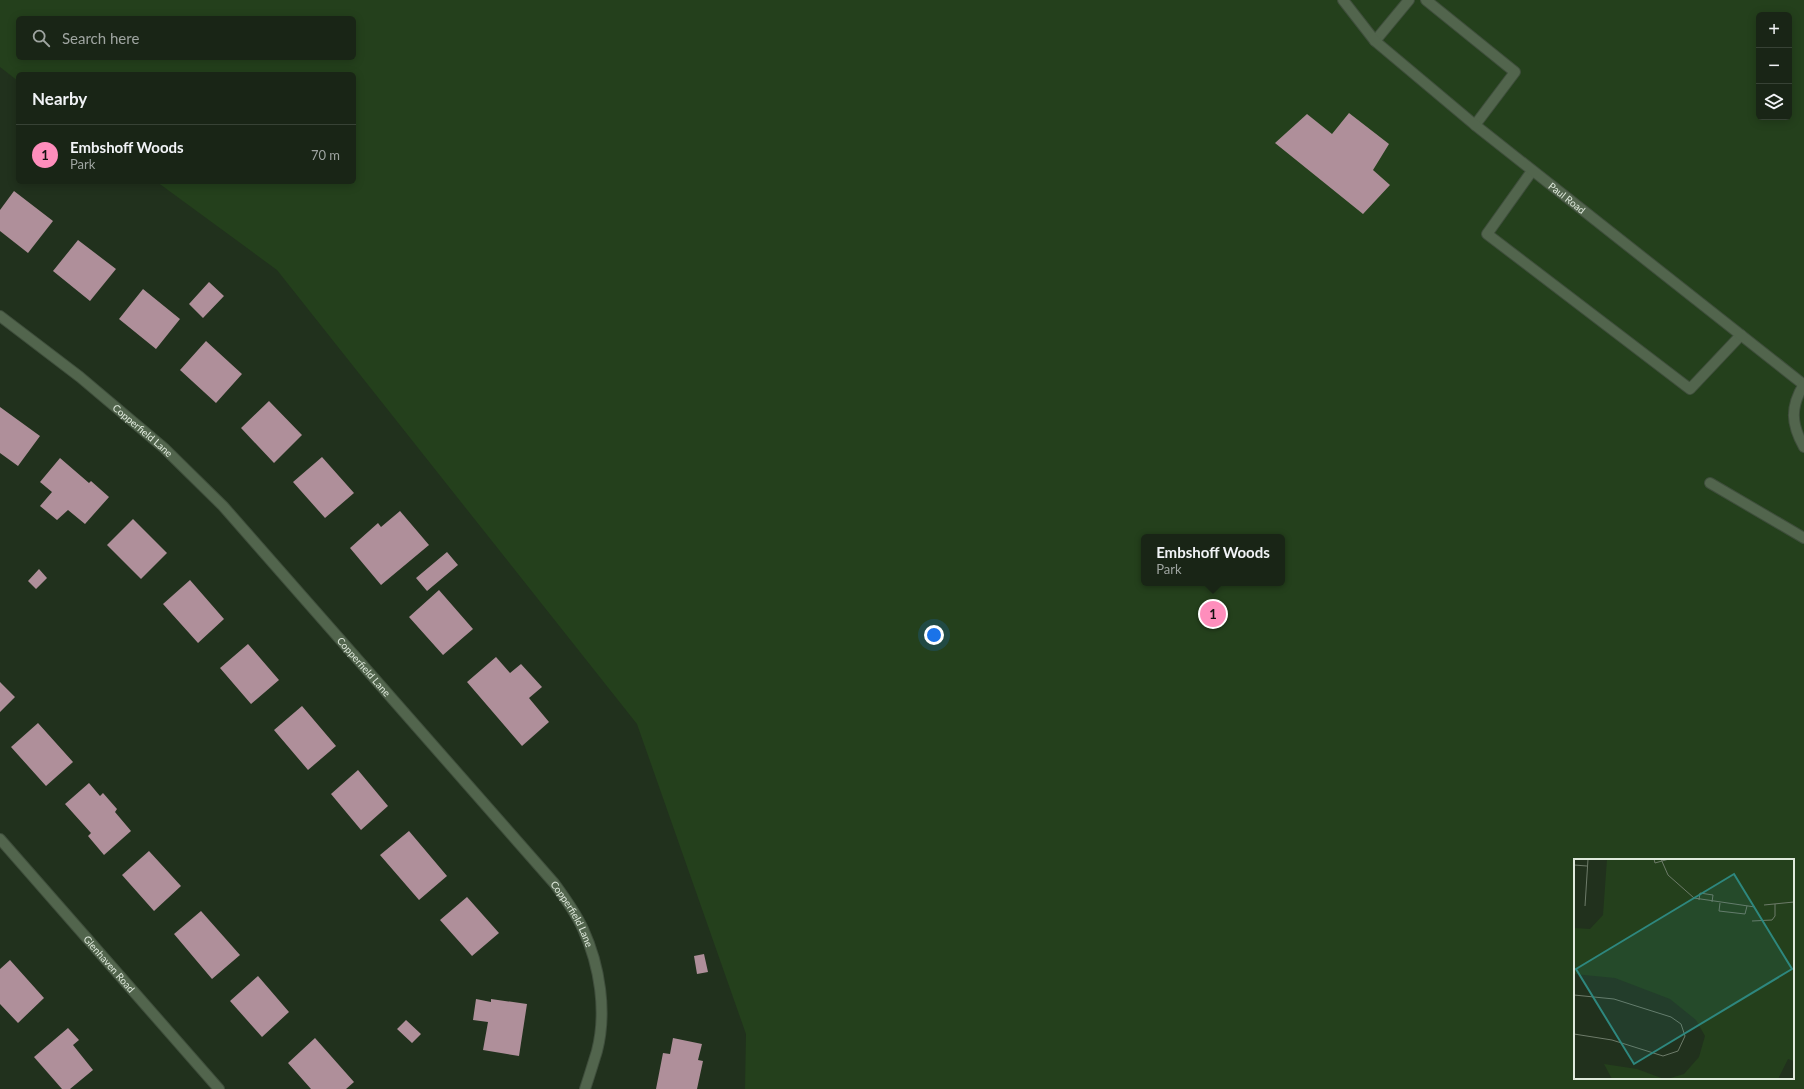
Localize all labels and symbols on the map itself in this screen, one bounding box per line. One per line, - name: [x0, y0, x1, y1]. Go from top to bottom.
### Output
- street label: Paul Road: [1546, 180, 1588, 216]
- street label: Copperfield Lane: [110, 401, 175, 459]
- pin: 1: [1200, 599, 1226, 629]
- your location: [924, 625, 944, 645]
- street label: Copperfield Lane: [335, 634, 393, 699]
- inset map: [1574, 859, 1794, 1079]
- street label: Copperfield Lane: [548, 878, 596, 949]
- street label: Glenhaven Road: [81, 933, 138, 995]

